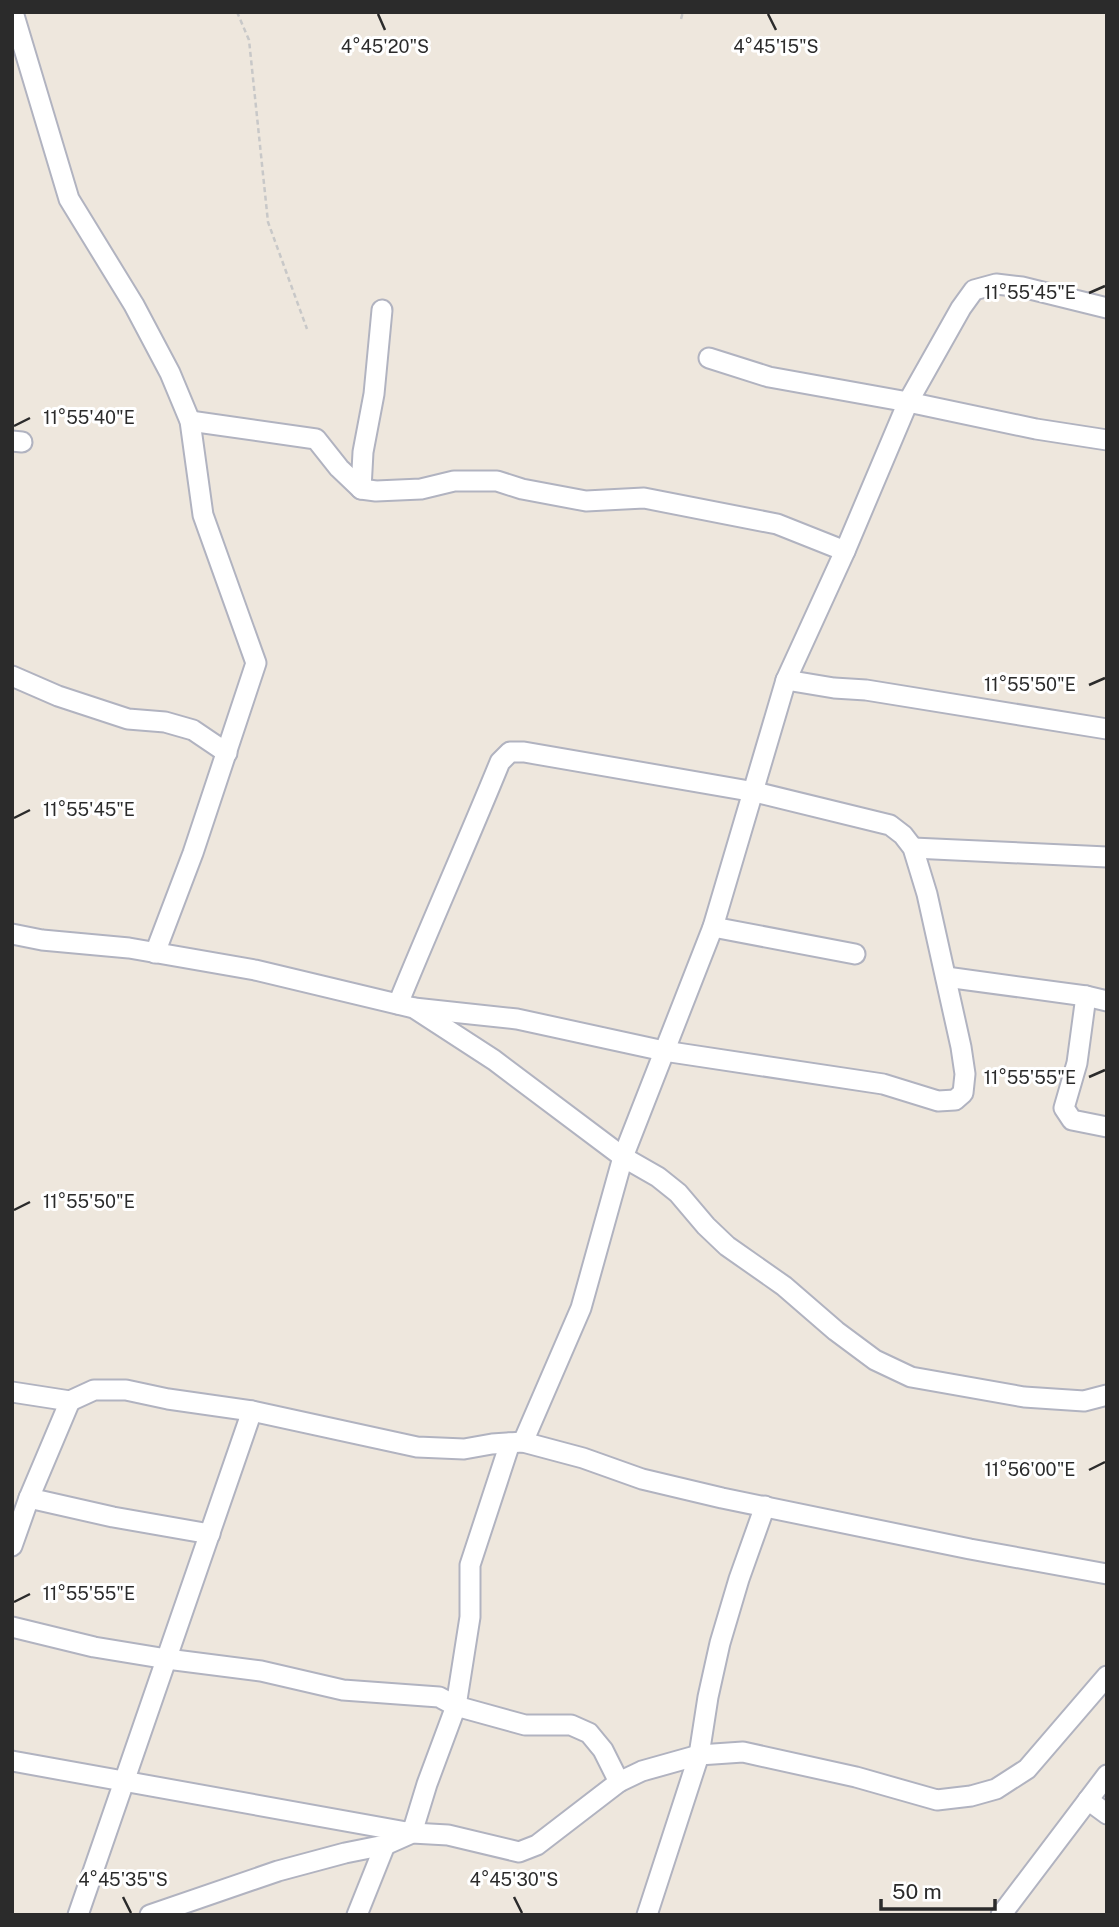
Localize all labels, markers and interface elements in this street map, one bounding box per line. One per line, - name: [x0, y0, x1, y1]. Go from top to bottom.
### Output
- text: 4°45'20"S: [341, 36, 429, 57]
- text: 4°45'15"S: [733, 36, 819, 57]
- text: 11°55'45"E: [984, 282, 1076, 303]
- text: 11°55'40"E: [43, 407, 135, 428]
- text: 11°55'50"E: [984, 674, 1076, 695]
- text: 11°55'45"E: [43, 799, 135, 820]
- text: 11°55'55"E: [984, 1067, 1076, 1088]
- text: 11°55'50"E: [43, 1191, 135, 1212]
- text: 11°56'00"E: [985, 1459, 1075, 1480]
- text: 11°55'55"E: [43, 1583, 135, 1604]
- scale bar: [881, 1868, 995, 1912]
- text: 4°45'35"S: [78, 1869, 168, 1890]
- text: 4°45'30"S: [470, 1869, 558, 1890]
- text: 50 m: [892, 1879, 942, 1904]

